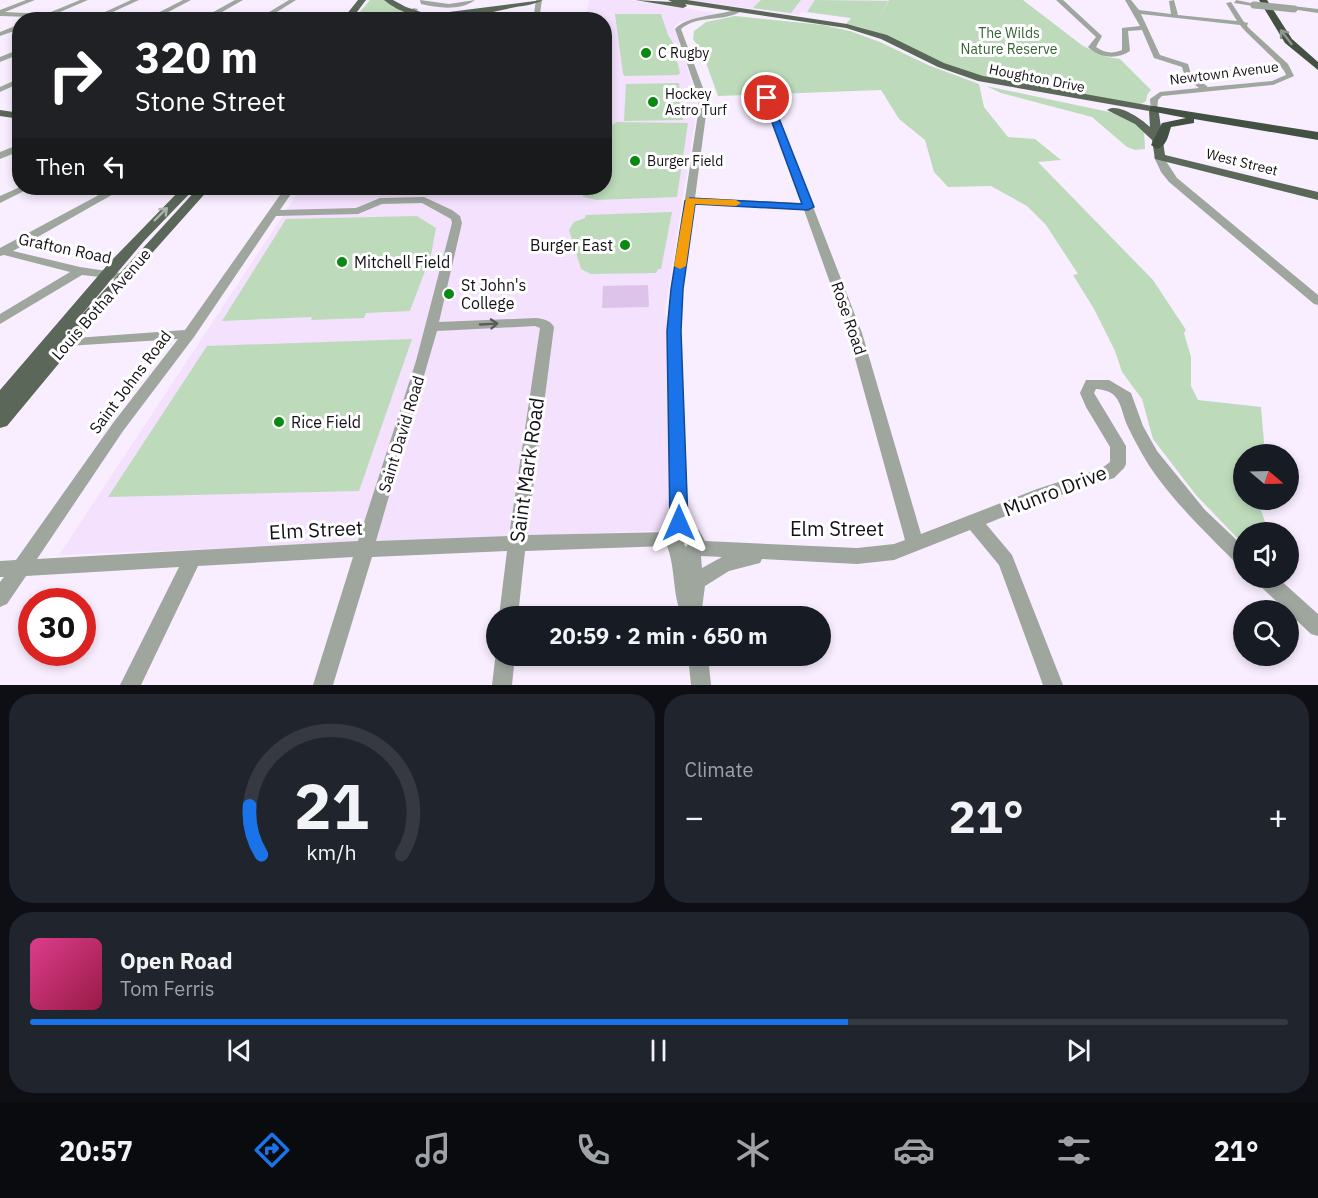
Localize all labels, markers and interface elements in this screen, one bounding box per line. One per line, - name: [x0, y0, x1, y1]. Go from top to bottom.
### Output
- park label: The Wilds Nature Reserve: [961, 24, 1058, 58]
- one-way arrow: [1280, 29, 1293, 45]
- text: 320 m: [135, 30, 258, 85]
- icon: right: [36, 36, 114, 114]
- place label: C Rugby: [658, 44, 709, 62]
- marker: C Rugby: [639, 46, 653, 60]
- street label: Newtown Avenue: [1168, 57, 1280, 89]
- street label: Houghton Drive: [987, 60, 1087, 96]
- pin: [741, 72, 792, 123]
- icon: arrive: [750, 81, 783, 114]
- text: Stone Street: [135, 83, 286, 118]
- place label: Hockey Astro Turf: [665, 85, 727, 119]
- marker: Hockey Astro Turf: [646, 95, 660, 109]
- street label: West Street: [1204, 144, 1280, 180]
- icon: left: [98, 150, 131, 183]
- text: Then: [36, 152, 86, 181]
- place label: Burger Field: [647, 152, 723, 170]
- marker: Burger Field: [628, 154, 642, 168]
- one-way arrow: [154, 207, 168, 222]
- street label: Grafton Road: [17, 228, 113, 268]
- place label: Burger East: [530, 235, 613, 255]
- marker: Burger East: [618, 238, 632, 252]
- street label: Louis Botha Avenue: [47, 244, 155, 364]
- place label: Mitchell Field: [354, 252, 450, 272]
- marker: Mitchell Field: [335, 255, 349, 269]
- place label: St John's College: [461, 275, 526, 313]
- street label: Rose Road: [827, 279, 871, 357]
- marker: St John's College: [442, 287, 456, 301]
- one-way arrow: [478, 318, 498, 329]
- street label: Saint Johns Road: [85, 326, 175, 438]
- street label: Saint David Road: [374, 373, 428, 495]
- street label: Saint Mark Road: [503, 396, 550, 544]
- place label: Rice Field: [291, 412, 361, 432]
- marker: Rice Field: [272, 415, 286, 429]
- north arrow: [1233, 444, 1299, 510]
- map controls: [1233, 444, 1299, 666]
- street label: Munro Drive: [999, 458, 1110, 523]
- position arrow: [647, 491, 711, 555]
- street label: Elm Street: [268, 514, 364, 545]
- street label: Elm Street: [790, 515, 884, 542]
- button: sound: [1233, 522, 1299, 588]
- speed limit sign: 30: [18, 588, 96, 666]
- button: search: [1233, 600, 1299, 666]
- text: 20:59 · 2 min · 650 m: [549, 621, 768, 650]
- text: Climate: [685, 756, 753, 783]
- text: 21: [294, 765, 369, 846]
- text: 21°: [949, 787, 1024, 845]
- text: −: [685, 795, 704, 838]
- text: +: [1268, 795, 1288, 838]
- text: km/h: [307, 839, 357, 867]
- text: Open Road: [120, 946, 233, 975]
- text: Tom Ferris: [120, 975, 215, 1002]
- icon: previous: [223, 1034, 256, 1067]
- icon: pause: [642, 1034, 675, 1067]
- icon: next: [1062, 1034, 1095, 1067]
- icon: directions: [251, 1129, 293, 1171]
- icon: music: [412, 1129, 454, 1171]
- icon: phone: [572, 1129, 614, 1171]
- icon: climate: [732, 1129, 774, 1171]
- icon: car: [893, 1129, 935, 1171]
- icon: filters: [1053, 1129, 1095, 1171]
- text: 20:57: [59, 1133, 133, 1168]
- text: 21°: [1214, 1133, 1259, 1168]

